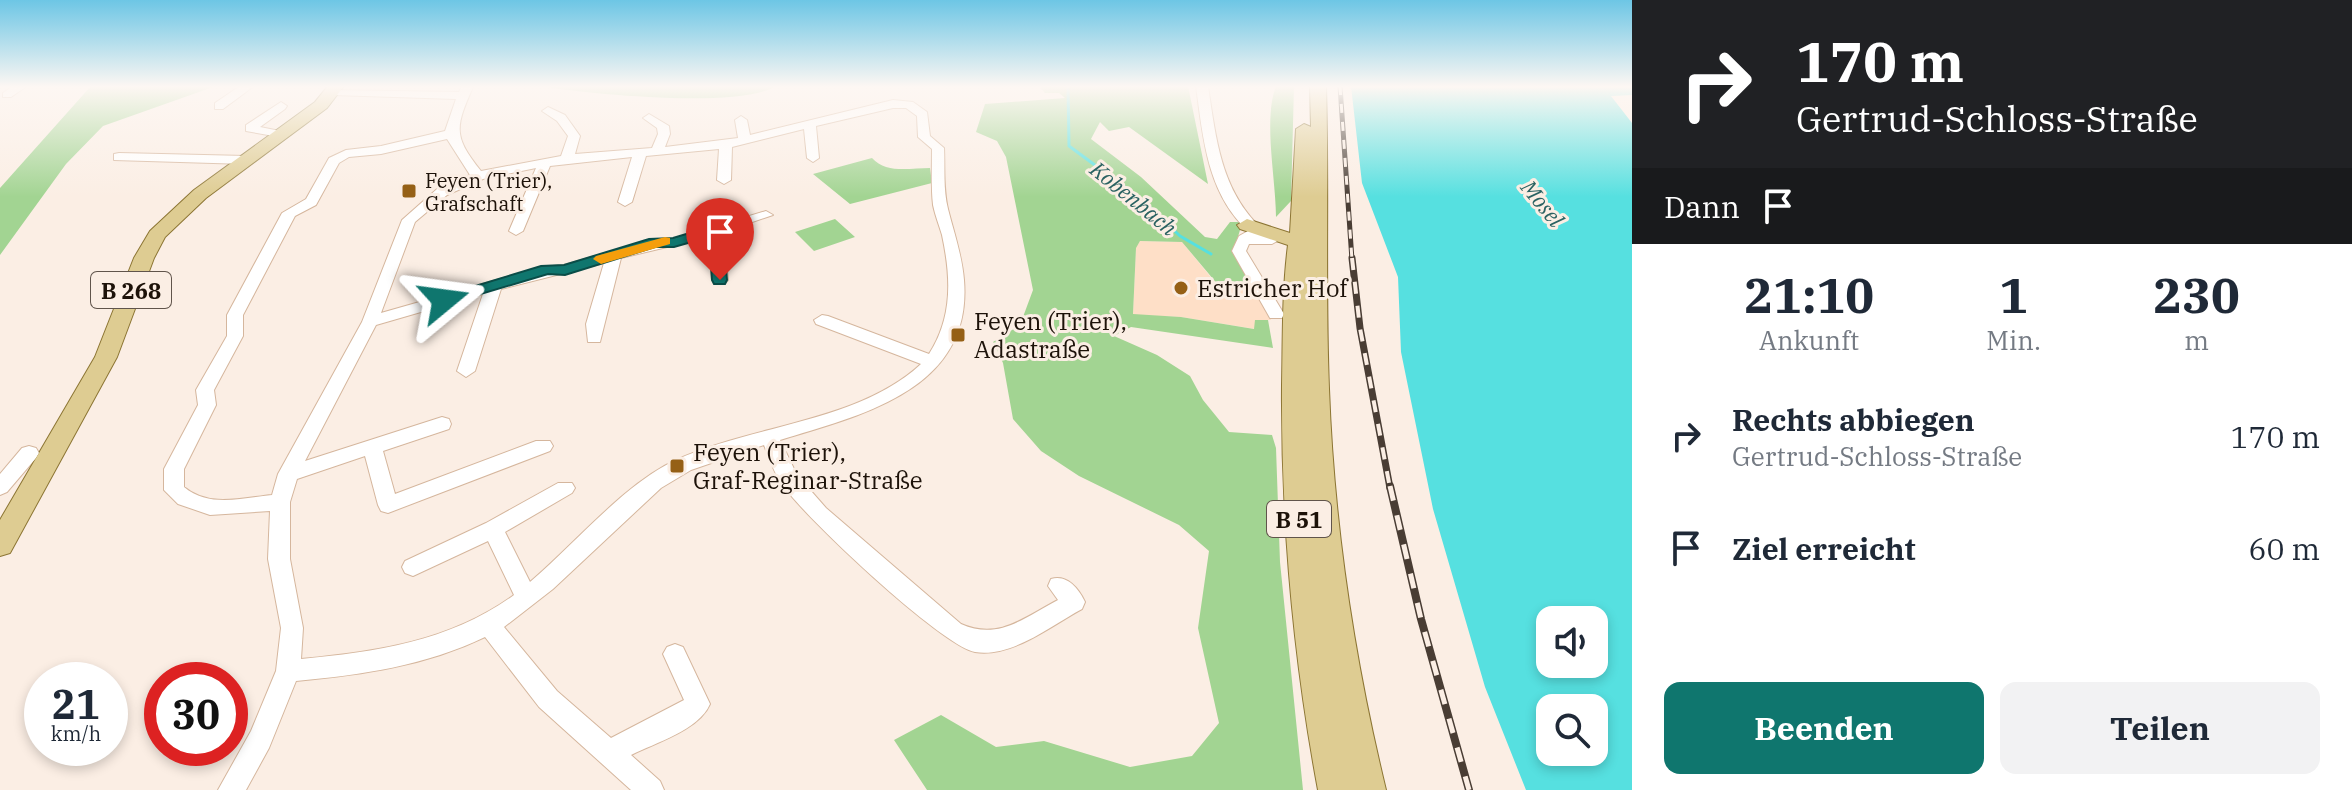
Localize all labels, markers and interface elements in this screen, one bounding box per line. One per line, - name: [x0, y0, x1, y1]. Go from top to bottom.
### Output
- text: 170 m: [1796, 25, 1964, 97]
- icon: right: [1664, 32, 1768, 136]
- text: Gertrud-Schloss-Straße: [1796, 95, 2198, 142]
- water label: Kobenbach: [1084, 154, 1183, 242]
- place label: Feyen (Trier), Grafschaft: [425, 167, 552, 217]
- water label: Mosel: [1515, 173, 1571, 233]
- marker: Feyen (Trier), Grafschaft: [400, 182, 418, 200]
- icon: arrive: [1756, 184, 1800, 228]
- text: Dann: [1664, 187, 1740, 226]
- pin: [686, 198, 754, 280]
- icon: arrive: [698, 210, 742, 254]
- position arrow: [402, 258, 486, 342]
- text: 21:10: [1744, 264, 1874, 326]
- text: 1: [1999, 264, 2028, 326]
- text: 230: [2153, 264, 2240, 326]
- road number: B 268: [91, 272, 171, 308]
- place label: Estricher Hof: [1197, 272, 1349, 304]
- marker: Estricher Hof: [1172, 279, 1190, 297]
- place label: Feyen (Trier), Adastraße: [974, 305, 1127, 365]
- text: Ankunft: [1759, 323, 1859, 357]
- text: Min.: [1986, 323, 2041, 357]
- text: m: [2184, 323, 2209, 357]
- marker: Feyen (Trier), Adastraße: [949, 326, 967, 344]
- text: Rechts abbiegen: [1732, 400, 1975, 439]
- icon: right: [1664, 414, 1708, 458]
- text: 170 m: [2230, 417, 2320, 456]
- place label: Feyen (Trier), Graf-Reginar-Straße: [693, 436, 923, 496]
- text: Gertrud-Schloss-Straße: [1732, 439, 2022, 473]
- marker: Feyen (Trier), Graf-Reginar-Straße: [668, 457, 686, 475]
- road number: B 51: [1267, 501, 1331, 537]
- icon: arrive: [1664, 526, 1708, 570]
- text: Ziel erreicht: [1732, 529, 1916, 568]
- text: 60 m: [2248, 529, 2320, 568]
- map controls: [1536, 606, 1608, 766]
- button: sound: [1536, 606, 1608, 678]
- speed limit sign: 30: [144, 662, 248, 766]
- text: 21: [52, 678, 100, 730]
- button: Beenden: [1664, 682, 1984, 774]
- button: Teilen: [2000, 682, 2320, 774]
- button: search: [1536, 694, 1608, 766]
- text: km/h: [51, 720, 101, 747]

